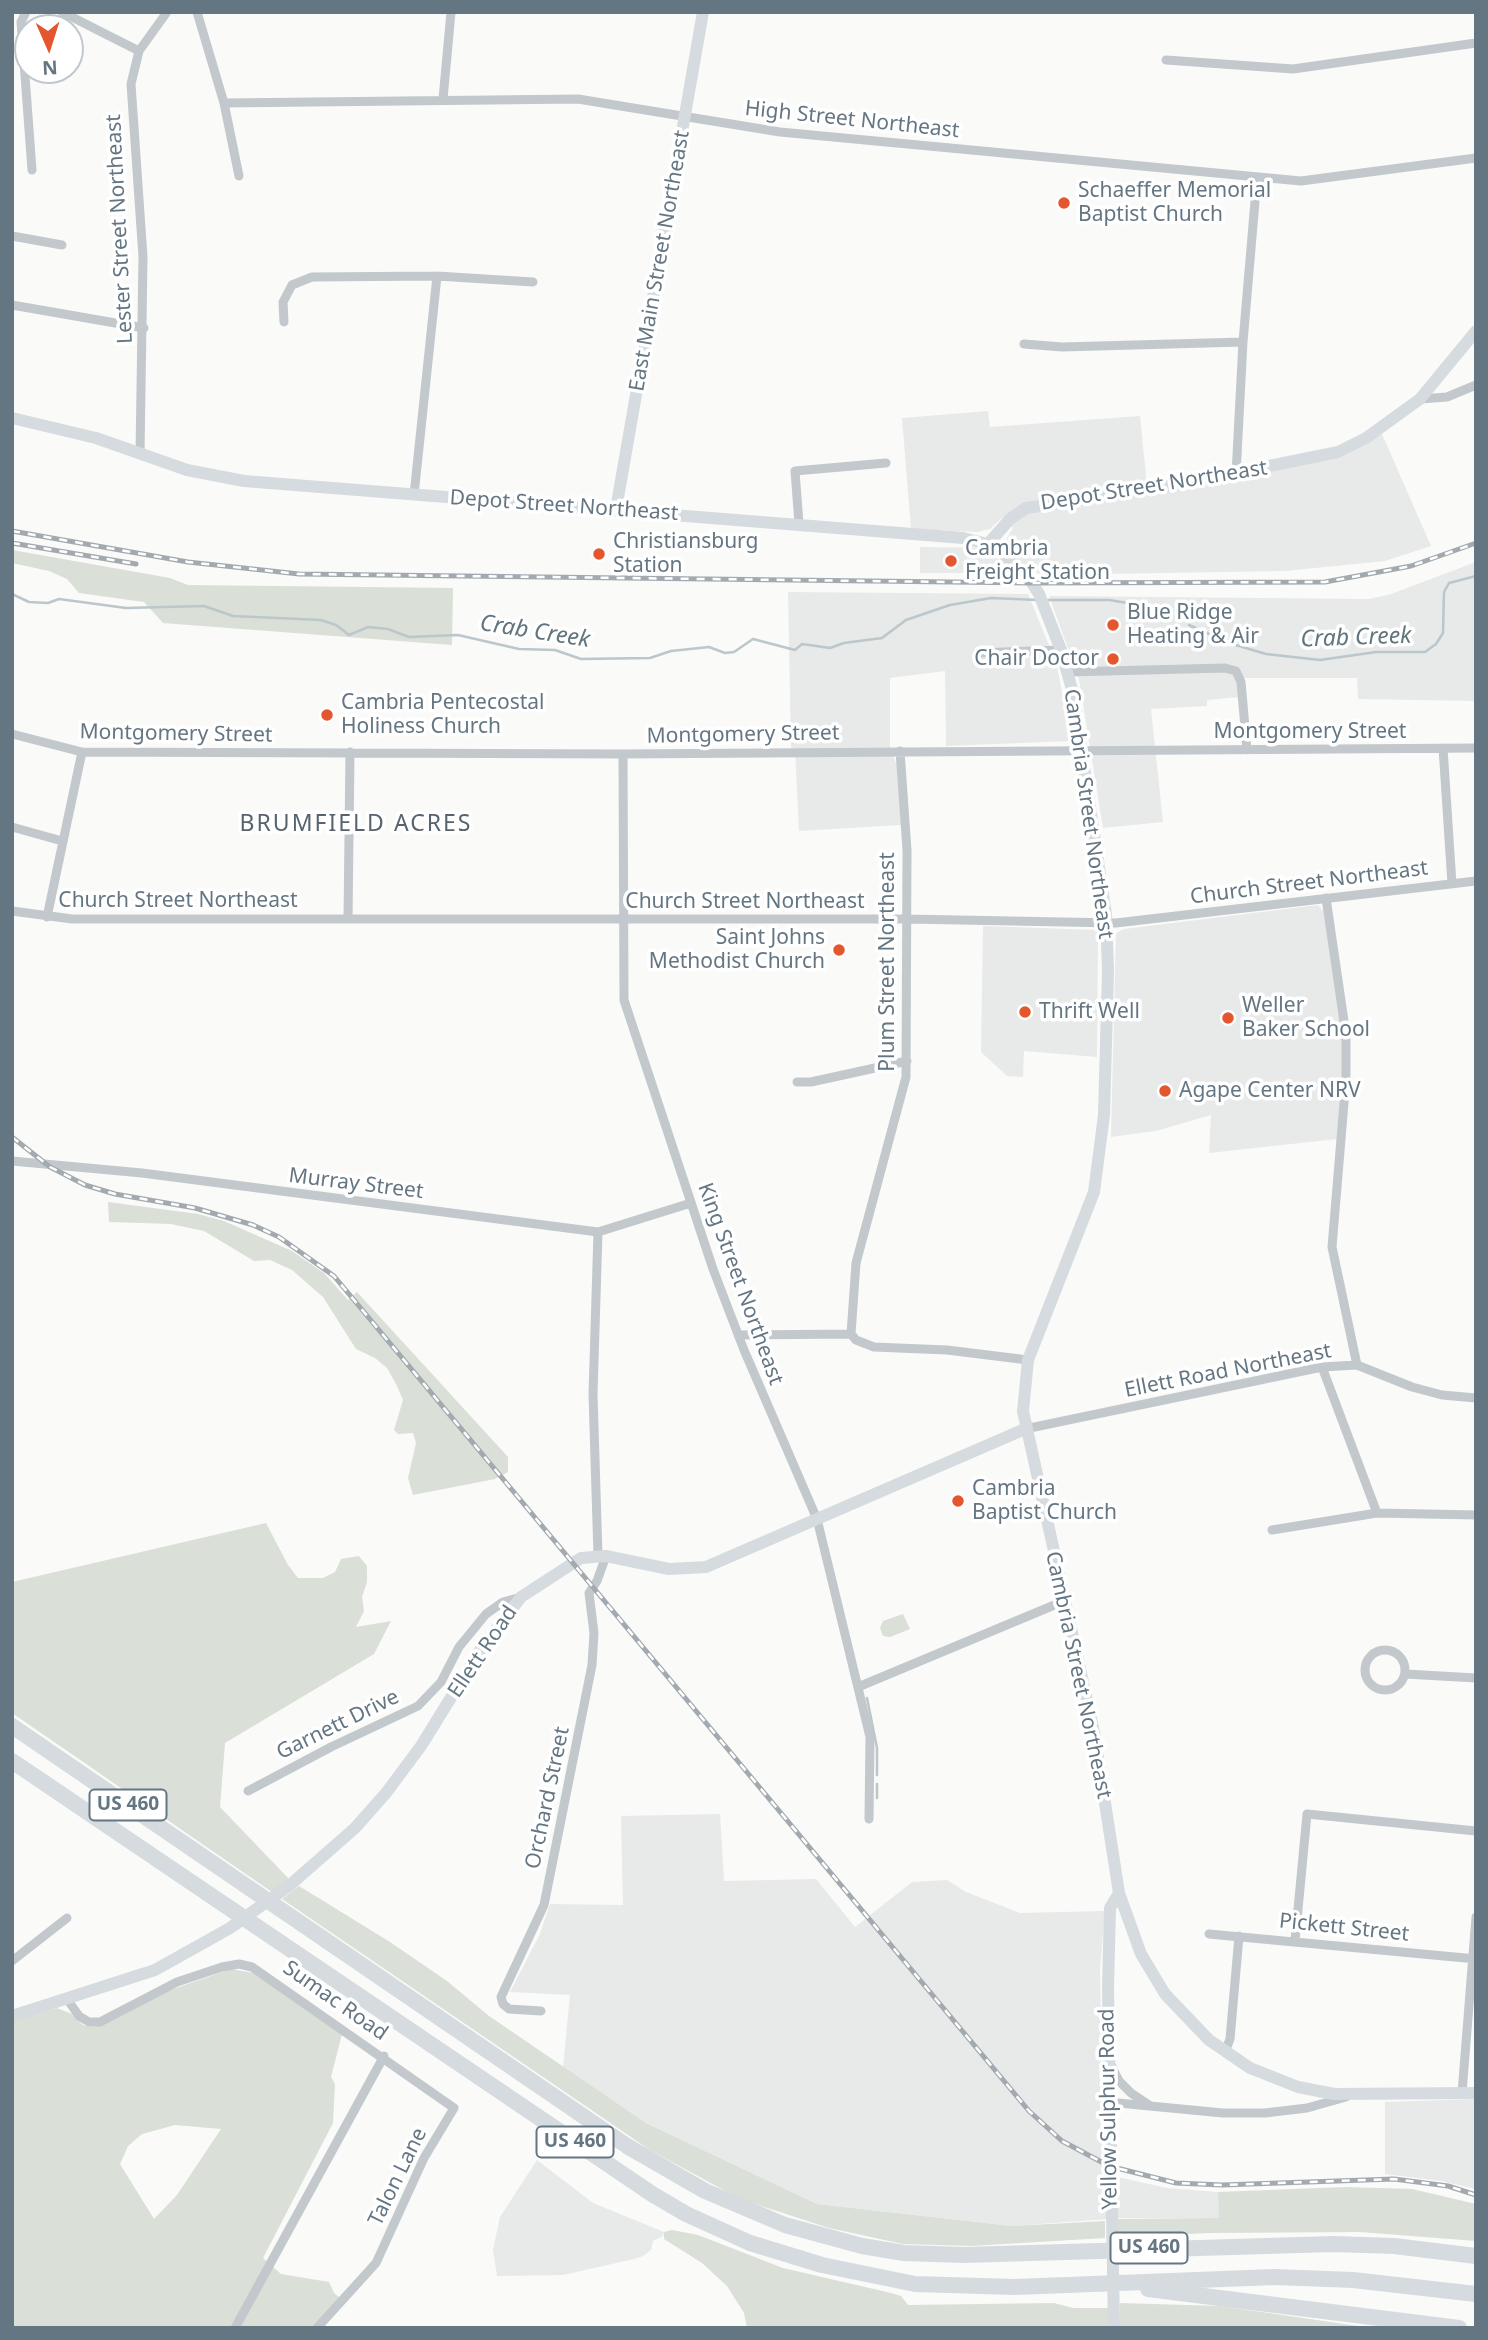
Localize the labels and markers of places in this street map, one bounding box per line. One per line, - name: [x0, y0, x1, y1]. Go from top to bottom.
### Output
- place label: Schaeffer Memorial Baptist Church: [1078, 178, 1271, 228]
- marker: Schaeffer Memorial Baptist Church: [1056, 195, 1072, 211]
- place label: Christiansburg Station: [613, 529, 758, 579]
- place label: Cambria Freight Station: [965, 536, 1110, 586]
- marker: Christiansburg Station: [591, 546, 607, 562]
- marker: Cambria Freight Station: [943, 553, 959, 569]
- place label: Blue Ridge Heating & Air: [1127, 600, 1259, 650]
- marker: Blue Ridge Heating & Air: [1105, 617, 1121, 633]
- place label: Chair Doctor: [974, 646, 1099, 672]
- marker: Chair Doctor: [1105, 651, 1121, 667]
- place label: Cambria Pentecostal Holiness Church: [341, 690, 545, 740]
- marker: Cambria Pentecostal Holiness Church: [319, 707, 335, 723]
- place label: Saint Johns Methodist Church: [649, 925, 825, 975]
- marker: Saint Johns Methodist Church: [831, 942, 847, 958]
- place label: Weller Baker School: [1242, 993, 1370, 1043]
- place label: Thrift Well: [1039, 999, 1140, 1025]
- marker: Thrift Well: [1017, 1004, 1033, 1020]
- marker: Weller Baker School: [1220, 1010, 1236, 1026]
- place label: Agape Center NRV: [1179, 1078, 1361, 1104]
- marker: Agape Center NRV: [1157, 1083, 1173, 1099]
- place label: Cambria Baptist Church: [972, 1476, 1117, 1526]
- marker: Cambria Baptist Church: [950, 1493, 966, 1509]

